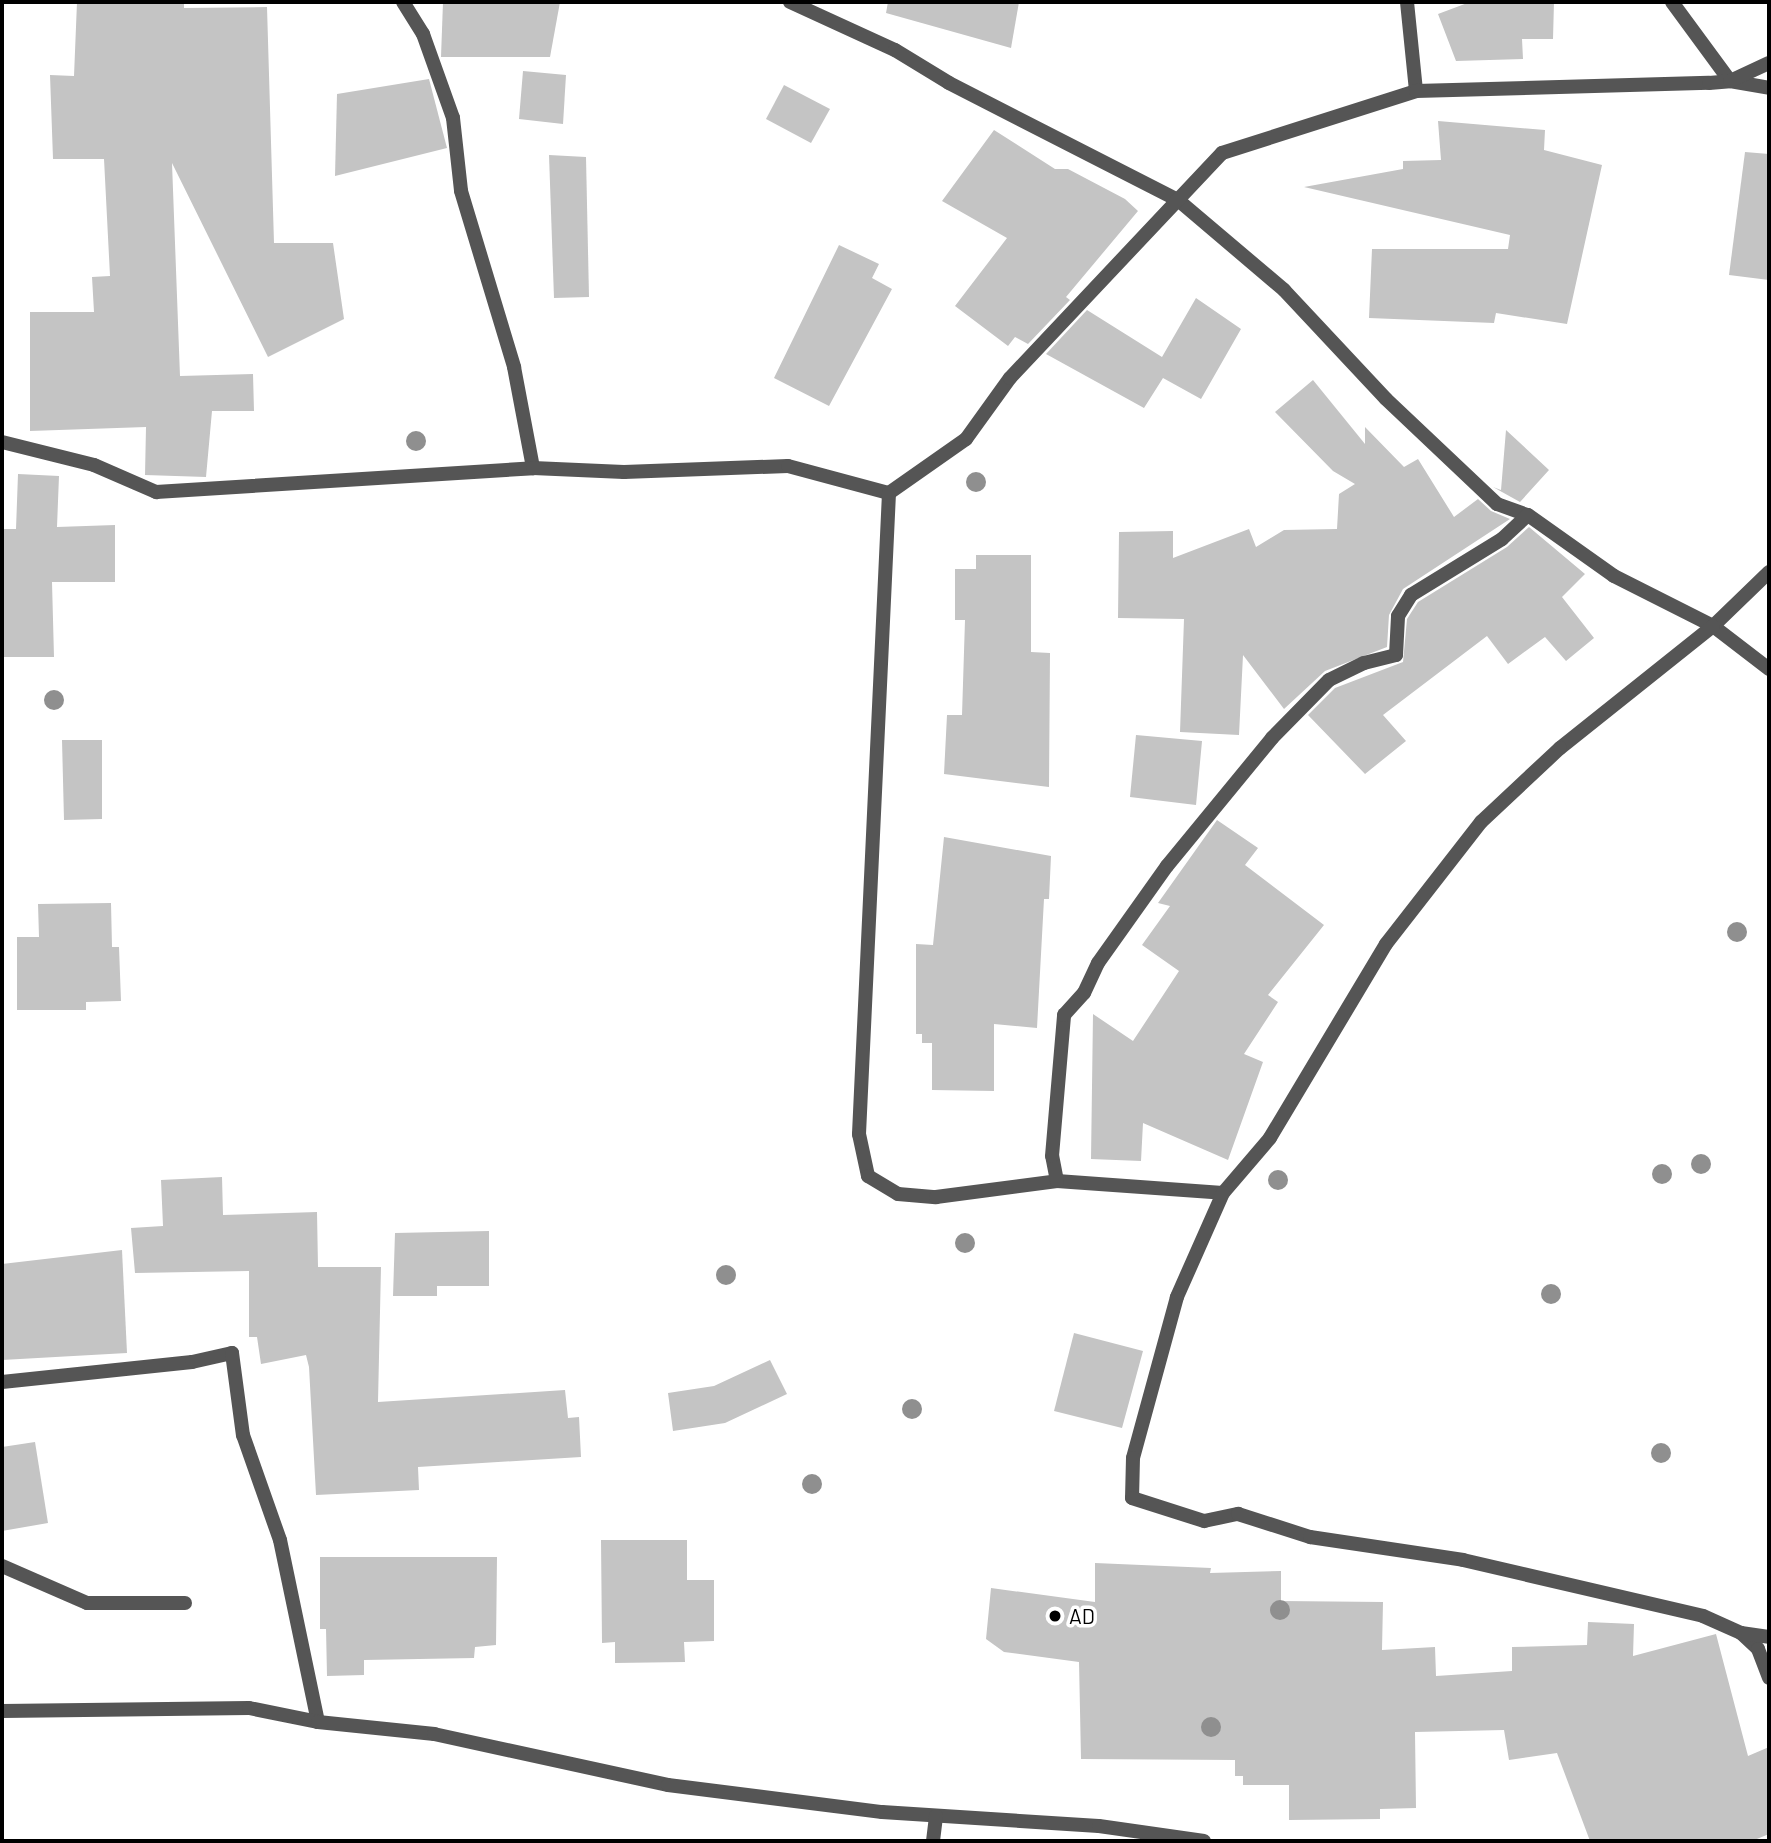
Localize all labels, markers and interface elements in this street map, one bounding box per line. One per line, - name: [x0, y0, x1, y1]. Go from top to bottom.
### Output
- place label: AD: [1069, 1603, 1095, 1629]
- marker: AD: [1047, 1608, 1063, 1624]

